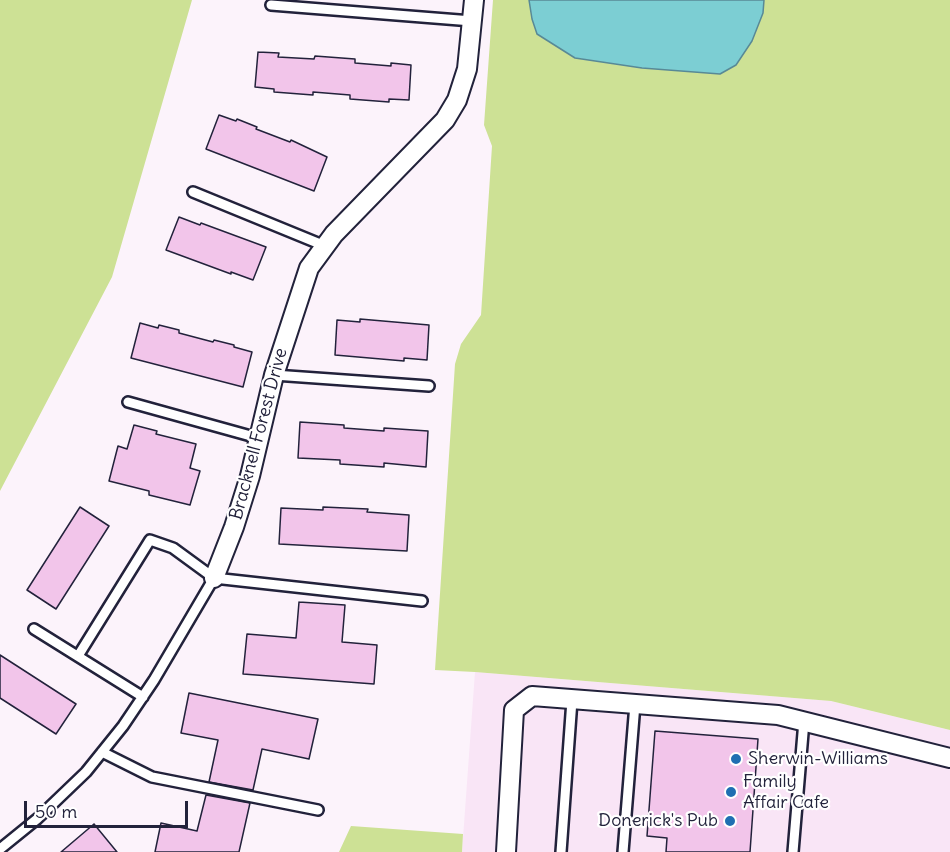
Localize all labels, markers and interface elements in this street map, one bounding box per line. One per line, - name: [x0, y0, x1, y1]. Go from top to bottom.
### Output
- street label: Bracknell Forest Drive: [226, 346, 292, 522]
- place label: Sherwin-Williams: [748, 748, 888, 770]
- marker: Sherwin-Williams: [729, 752, 743, 766]
- place label: Family Affair Cafe: [743, 771, 829, 814]
- marker: Family Affair Cafe: [724, 785, 738, 799]
- scale bar: [27, 789, 190, 827]
- text: 50 m: [35, 800, 77, 823]
- place label: Donerick's Pub: [598, 810, 718, 832]
- marker: Donerick's Pub: [723, 814, 737, 828]

